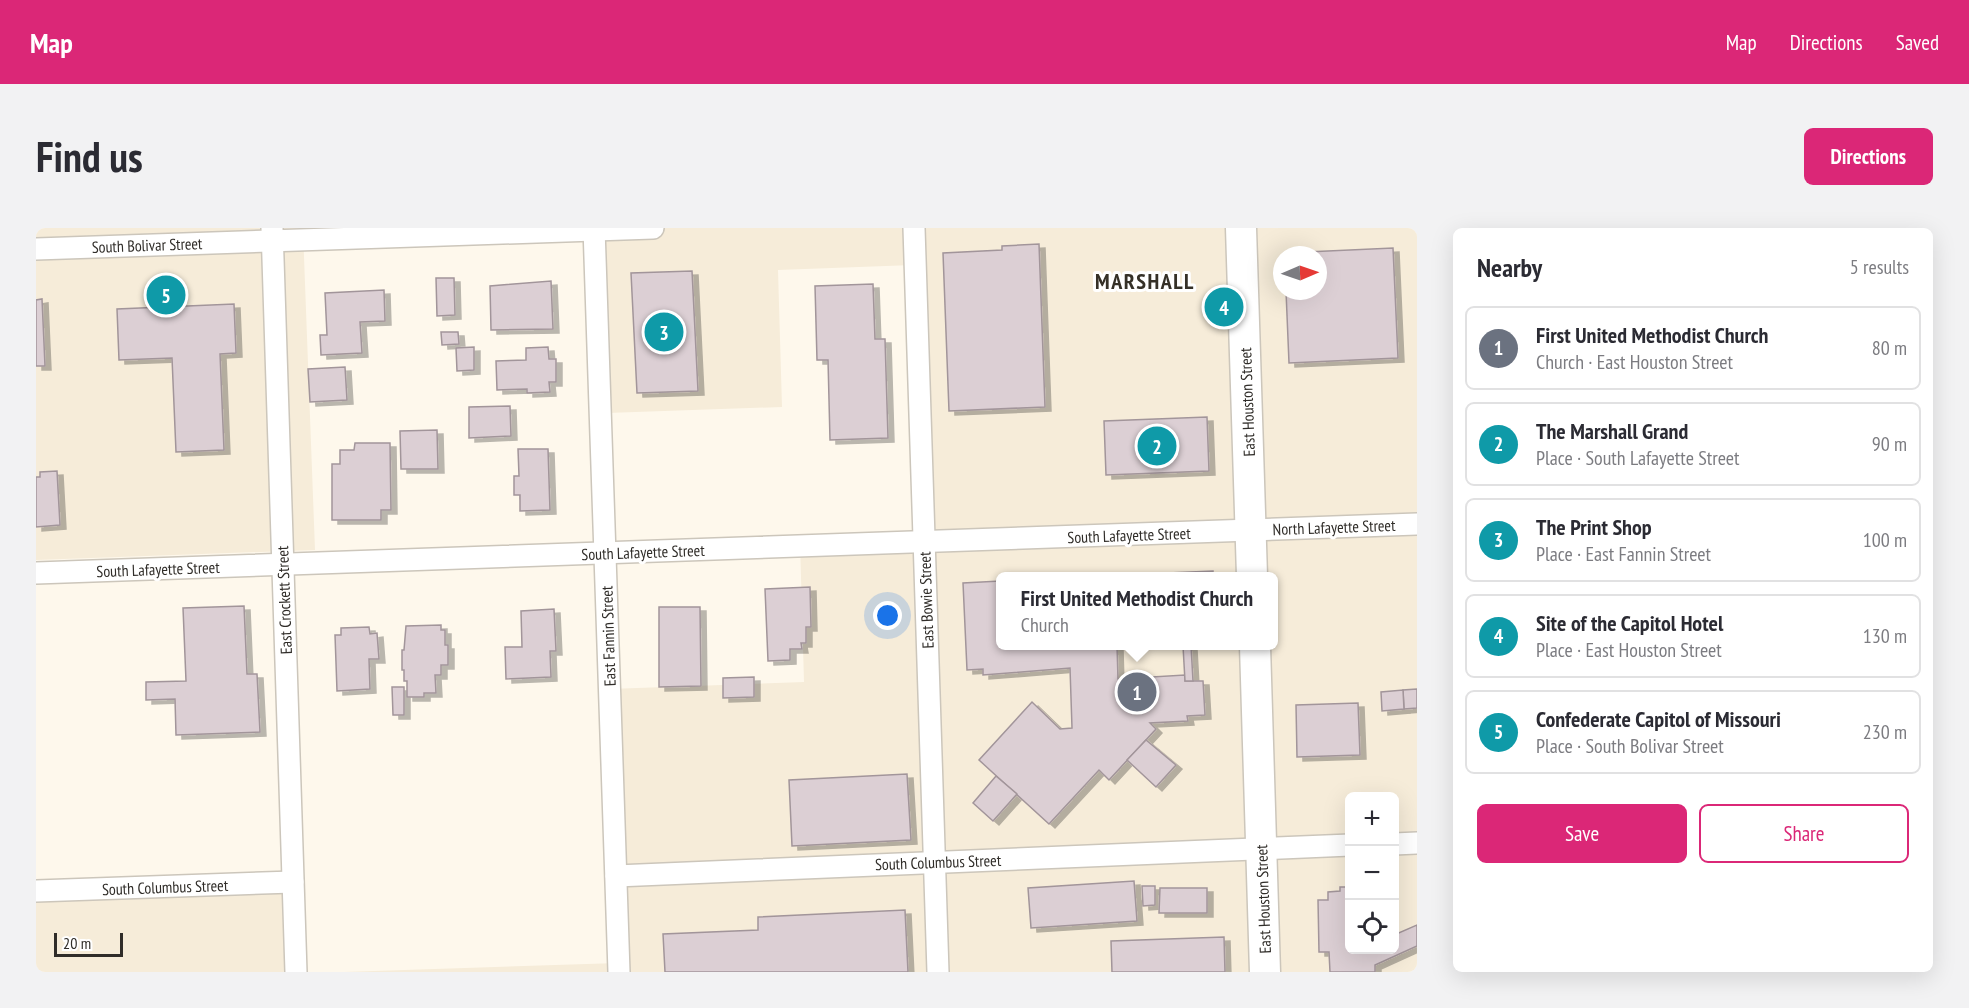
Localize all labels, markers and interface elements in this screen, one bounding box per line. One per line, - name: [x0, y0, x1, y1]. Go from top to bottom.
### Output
- text: Map: [30, 24, 73, 61]
- text: Map: [1726, 29, 1757, 56]
- text: Directions: [1790, 29, 1863, 56]
- text: Saved: [1896, 29, 1939, 56]
- button: Directions: [1804, 128, 1933, 185]
- text: Find us: [36, 129, 143, 184]
- street label: South Bolivar Street: [91, 233, 203, 257]
- north arrow: [1273, 246, 1327, 300]
- text: Nearby: [1477, 251, 1542, 284]
- text: 5 results: [1850, 254, 1909, 280]
- district label: MARSHALL: [1095, 267, 1195, 295]
- pin: 5: [146, 272, 186, 318]
- pin: 4: [1204, 284, 1244, 329]
- pin: 3: [644, 310, 684, 354]
- text: First United Methodist Church: [1536, 321, 1768, 349]
- text: 1: [1494, 335, 1503, 361]
- text: 80 m: [1872, 335, 1907, 361]
- street label: East Houston Street: [1235, 347, 1259, 457]
- text: Church · East Houston Street: [1536, 349, 1733, 375]
- text: The Marshall Grand: [1536, 417, 1688, 445]
- pin: 2: [1138, 424, 1176, 468]
- text: 2: [1494, 431, 1503, 457]
- text: 90 m: [1872, 431, 1907, 457]
- text: Place · South Lafayette Street: [1536, 445, 1740, 471]
- text: The Print Shop: [1536, 513, 1652, 541]
- street label: North Lafayette Street: [1272, 515, 1396, 539]
- street label: South Lafayette Street: [1067, 523, 1192, 547]
- text: 3: [1494, 527, 1503, 553]
- text: 100 m: [1863, 527, 1907, 553]
- street label: South Lafayette Street: [581, 540, 706, 564]
- text: Place · East Fannin Street: [1536, 541, 1711, 567]
- street label: East Crockett Street: [272, 545, 296, 655]
- street label: East Bowie Street: [914, 551, 938, 649]
- street label: South Lafayette Street: [96, 557, 221, 581]
- popup: [996, 572, 1278, 650]
- text: First United Methodist Church: [1021, 584, 1253, 612]
- street label: East Fannin Street: [596, 585, 620, 687]
- your location: [873, 601, 902, 630]
- text: Site of the Capitol Hotel: [1536, 609, 1723, 637]
- text: Church: [1021, 612, 1069, 638]
- text: 4: [1494, 623, 1503, 649]
- text: 130 m: [1863, 623, 1907, 649]
- text: Place · East Houston Street: [1536, 637, 1722, 663]
- pin: 1: [1118, 670, 1156, 714]
- text: Confederate Capitol of Missouri: [1536, 705, 1781, 733]
- text: 5: [1494, 719, 1503, 745]
- text: 230 m: [1863, 719, 1907, 745]
- text: Place · South Bolivar Street: [1536, 733, 1724, 759]
- map controls: [1345, 792, 1399, 954]
- button: +: [1345, 792, 1399, 846]
- button: Save: [1477, 804, 1687, 863]
- button: Share: [1699, 804, 1909, 863]
- street label: East Houston Street: [1251, 844, 1275, 954]
- button: −: [1345, 846, 1399, 900]
- street label: South Columbus Street: [875, 850, 1002, 874]
- street label: South Columbus Street: [102, 875, 229, 899]
- button: locate: [1345, 900, 1399, 954]
- scale bar: [54, 930, 123, 958]
- text: 20 m: [63, 933, 91, 953]

